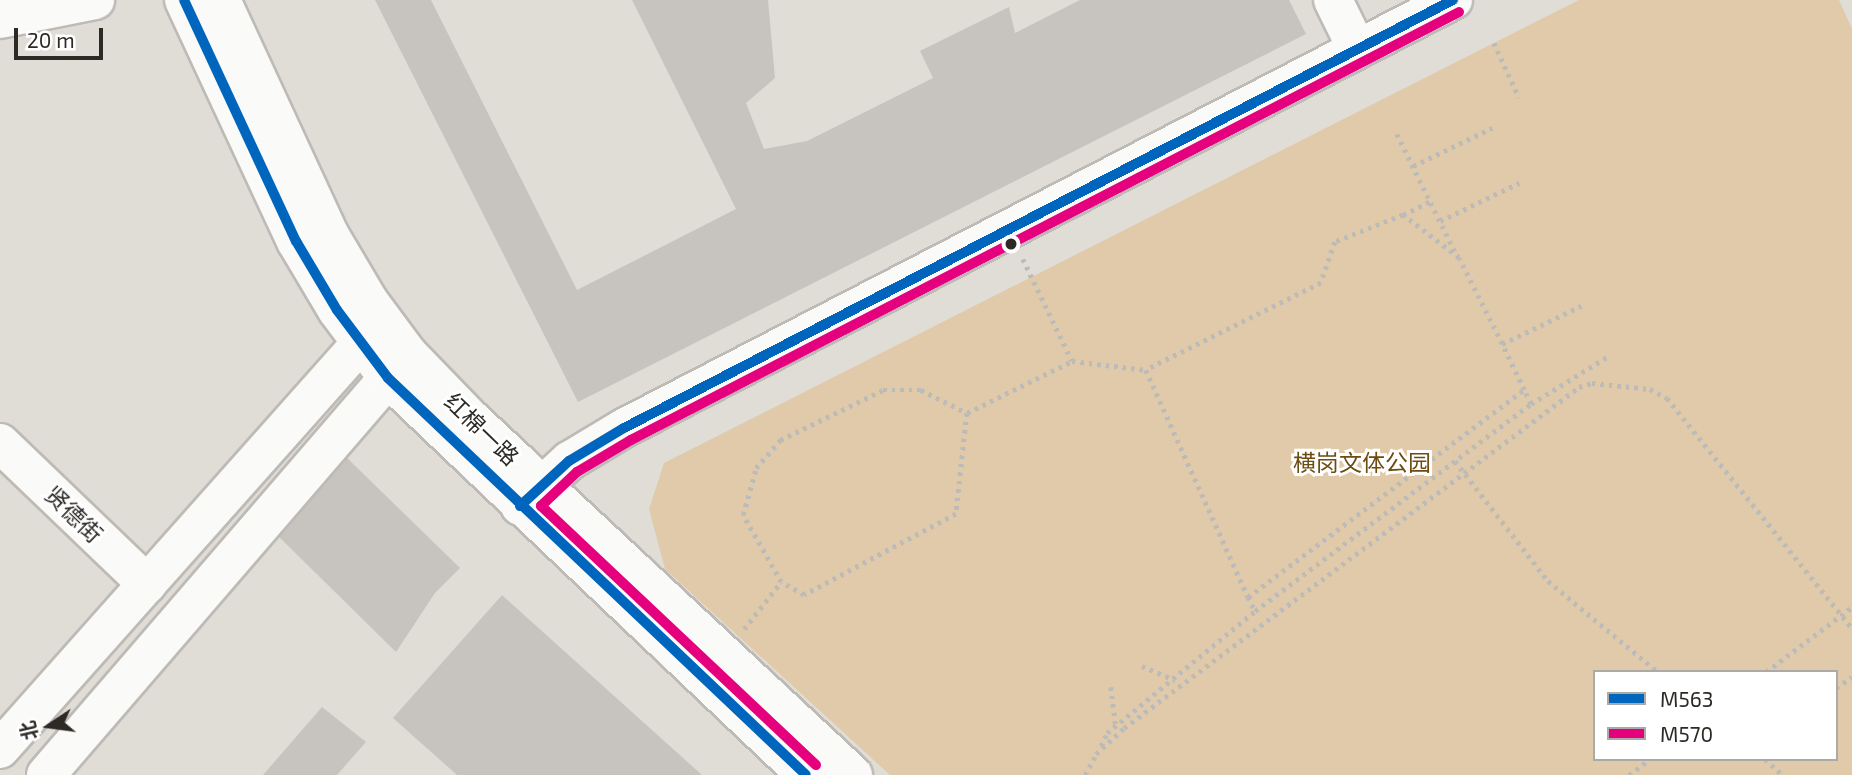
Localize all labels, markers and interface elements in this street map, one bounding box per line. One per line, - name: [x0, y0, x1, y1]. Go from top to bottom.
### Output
- scale bar: [18, 14, 107, 58]
- text: 20 m: [27, 27, 75, 52]
- unlabelled marker: [1004, 237, 1018, 251]
- street label: 红棉一路: [439, 387, 525, 471]
- park label: 横岗文体公园: [1293, 448, 1431, 476]
- street label: 贤德街: [40, 480, 108, 548]
- legend: [1593, 670, 1838, 761]
- text: M563: [1660, 686, 1713, 711]
- north arrow: [14, 691, 84, 761]
- text: 北: [15, 719, 41, 743]
- text: M570: [1660, 721, 1713, 746]

